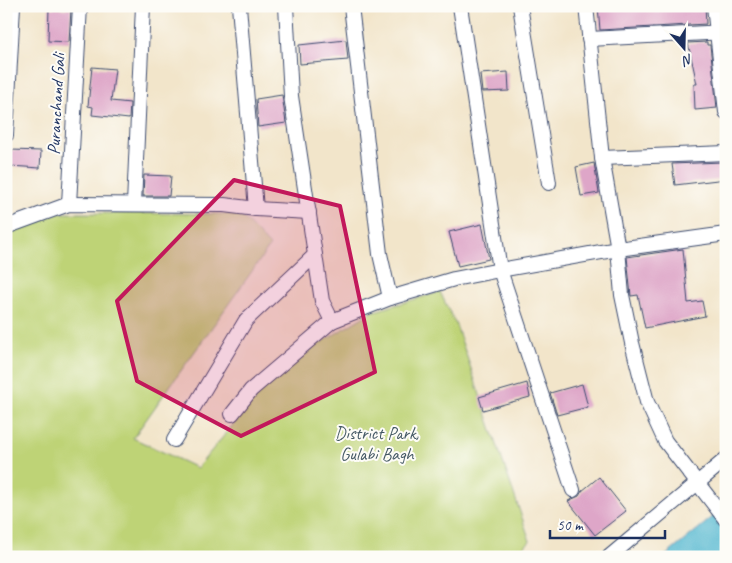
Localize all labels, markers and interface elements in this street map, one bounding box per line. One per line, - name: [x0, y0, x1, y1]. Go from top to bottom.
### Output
- north arrow: [660, 22, 710, 72]
- street label: Puranchand Gali: [42, 50, 70, 155]
- text: N: [679, 50, 695, 70]
- park label: District Park, Gulabi Bagh: [335, 422, 419, 465]
- scale bar: [550, 508, 664, 540]
- text: 50 m: [557, 516, 584, 535]

